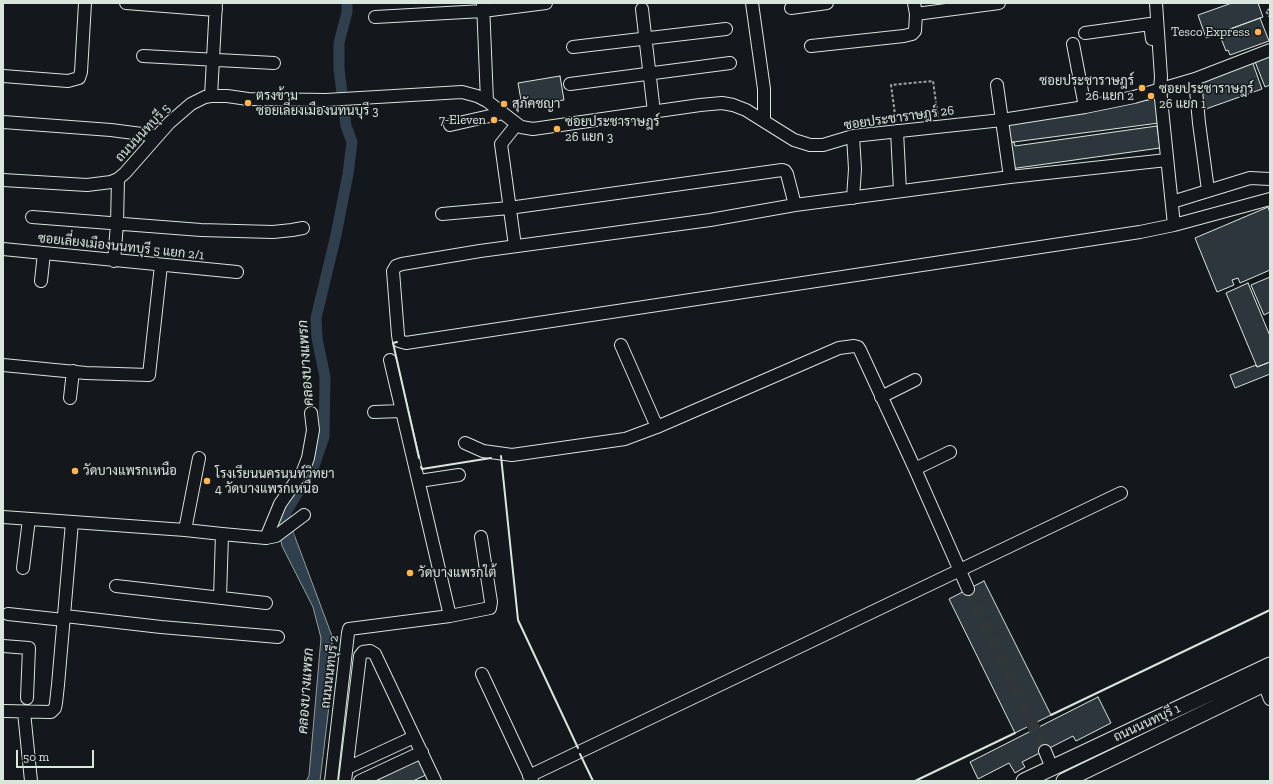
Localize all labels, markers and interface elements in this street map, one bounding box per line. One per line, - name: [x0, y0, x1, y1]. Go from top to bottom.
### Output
- place label: Tesco Express: [1171, 24, 1250, 40]
- marker: Tesco Express: [1253, 27, 1263, 37]
- place label: ซอยประชาราษฎร์ 26 แยก 2: [1039, 73, 1134, 104]
- place label: ซอยประชาราษฎร์ 26 แยก 1: [1159, 81, 1254, 112]
- marker: ซอยประชาราษฎร์ 26 แยก 2: [1137, 83, 1147, 93]
- place label: ตรงข้าม ซอยเลี่ยงเมืองนทนบุรี 3: [256, 88, 379, 119]
- marker: ซอยประชาราษฎร์ 26 แยก 1: [1146, 91, 1156, 101]
- place label: สุภัคชญา: [512, 96, 560, 112]
- marker: ตรงข้าม ซอยเลี่ยงเมืองนทนบุรี 3: [243, 98, 253, 108]
- marker: สุภัคชญา: [499, 99, 509, 109]
- street label: ถนนนนทบุรี 5: [112, 101, 174, 165]
- street label: ซอยประชาราษฎร์ 26: [843, 103, 955, 133]
- place label: 7-Eleven: [439, 112, 486, 128]
- place label: ซอยประชาราษฎร์ 26 แยก 3: [565, 114, 660, 145]
- marker: 7-Eleven: [489, 115, 499, 125]
- marker: ซอยประชาราษฎร์ 26 แยก 3: [552, 124, 562, 134]
- street label: ซอยเลี่ยงเมืองนนทบุรี 5 แยก 2/1: [37, 230, 205, 264]
- water label: คลองบางแพรก: [295, 319, 317, 407]
- place label: วัดบางแพรกเหนือ: [83, 463, 177, 479]
- marker: วัดบางแพรกเหนือ: [70, 466, 80, 476]
- place label: โรงเรียนนครนนท์วิทยา 4 วัดบางแพรกเหนือ: [215, 466, 335, 497]
- marker: โรงเรียนนครนนท์วิทยา 4 วัดบางแพรกเหนือ: [202, 476, 212, 486]
- place label: วัดบางแพรกใต้: [418, 565, 496, 581]
- marker: วัดบางแพรกใต้: [405, 568, 415, 578]
- street label: ถนนนนทบุรี 2: [318, 635, 342, 709]
- water label: คลองบางแพรก: [295, 647, 317, 735]
- street label: ถนนนนทบุรี 1: [1111, 701, 1183, 745]
- scale bar: [18, 742, 96, 768]
- text: 50 m: [23, 750, 49, 764]

